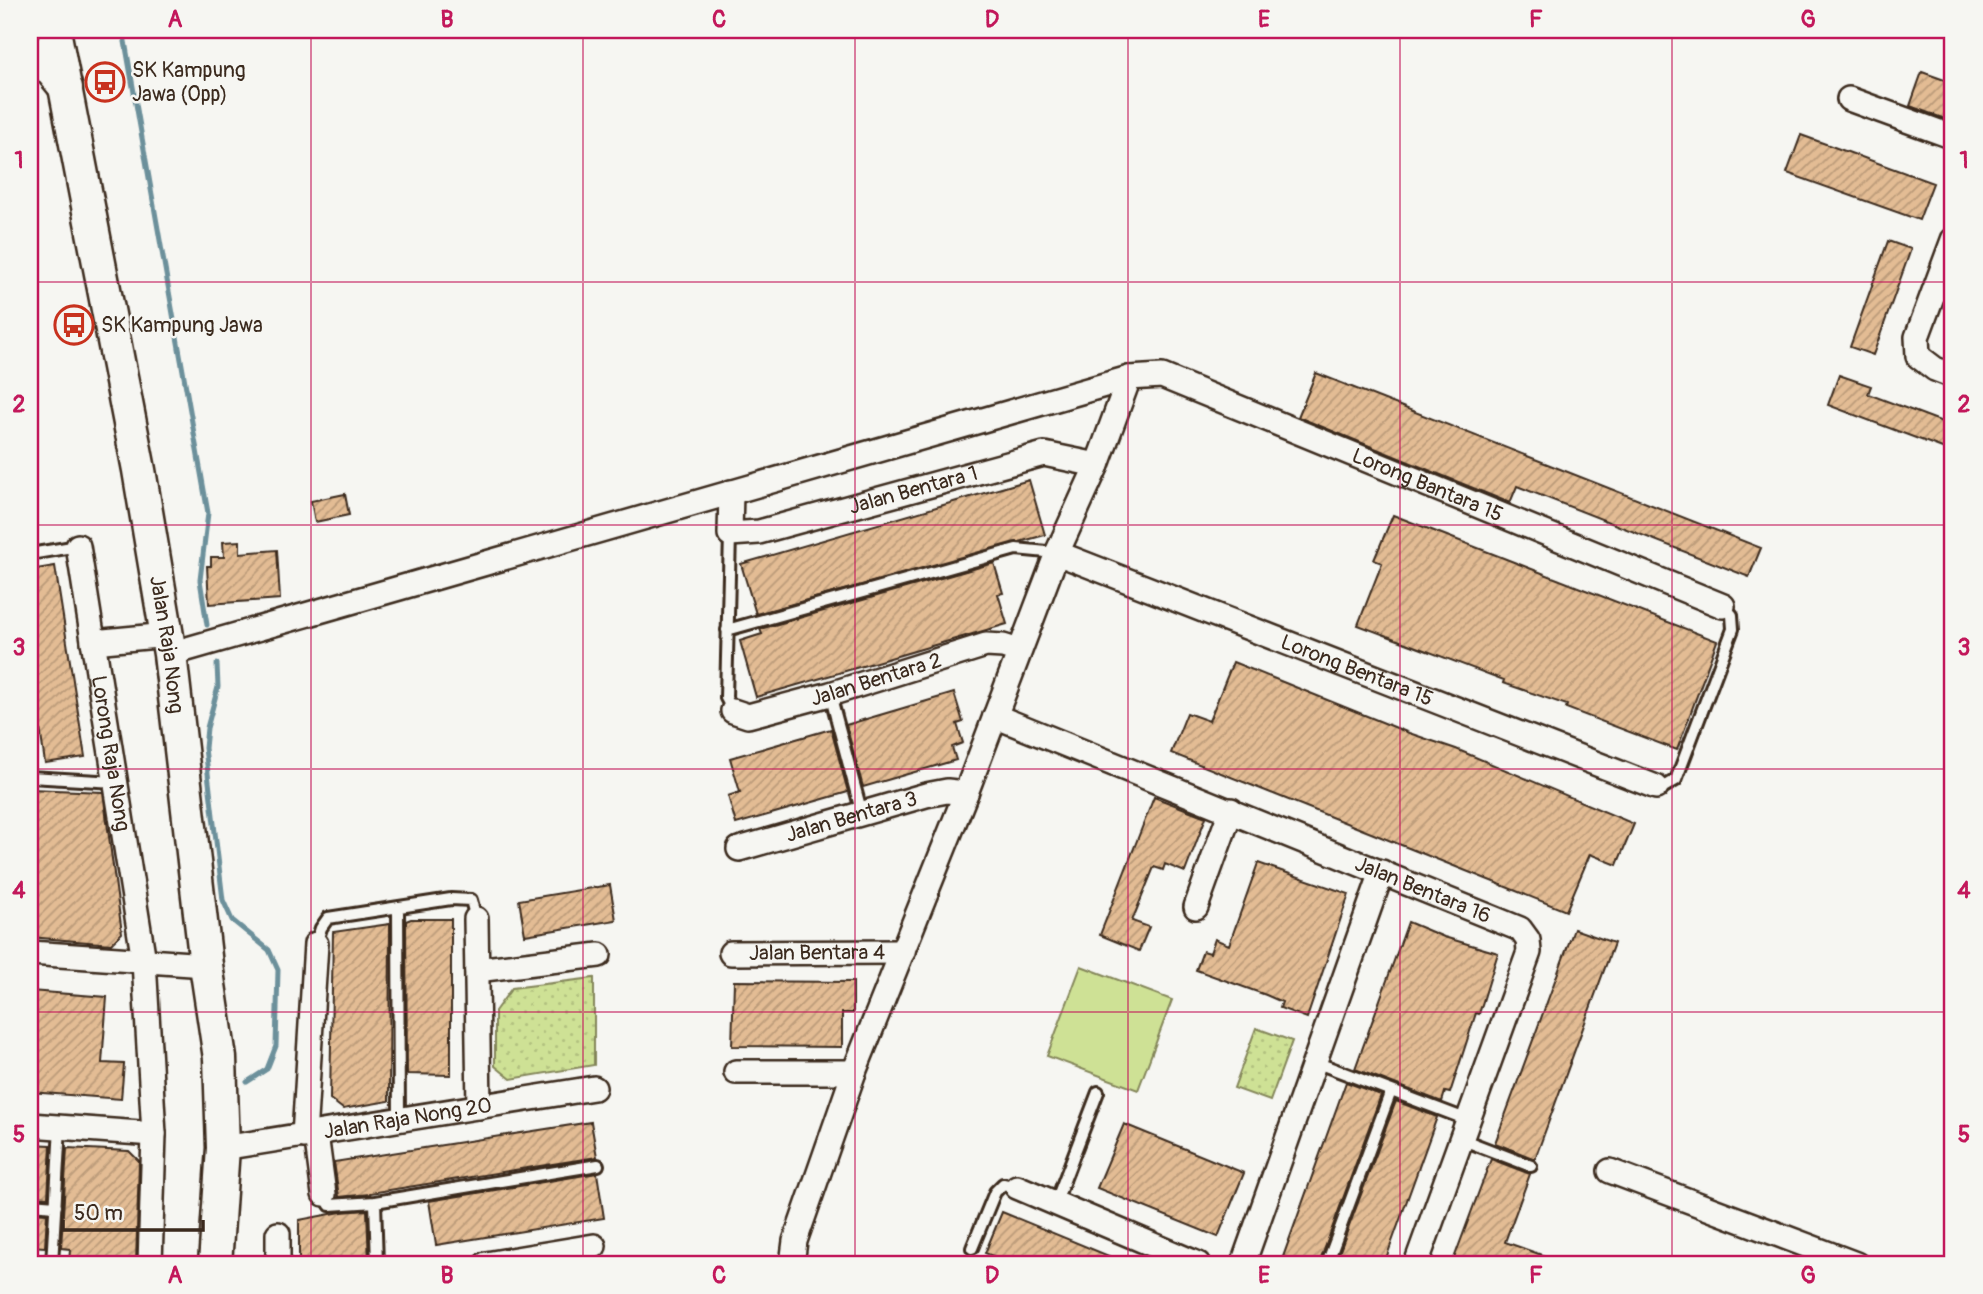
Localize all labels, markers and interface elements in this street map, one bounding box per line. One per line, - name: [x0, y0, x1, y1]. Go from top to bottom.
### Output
- text: A: [168, 5, 183, 34]
- text: B: [440, 5, 454, 34]
- text: C: [712, 5, 726, 34]
- text: D: [985, 5, 999, 34]
- text: E: [1258, 5, 1270, 34]
- text: F: [1529, 5, 1543, 34]
- text: G: [1800, 5, 1816, 34]
- place label: SK Kampung Jawa (Opp): [132, 57, 245, 108]
- bus stop icon: SK Kampung Jawa (Opp): [84, 61, 126, 103]
- text: 1: [15, 146, 24, 175]
- text: 1: [1960, 146, 1969, 175]
- bus stop icon: SK Kampung Jawa: [53, 304, 95, 346]
- place label: SK Kampung Jawa: [101, 312, 263, 339]
- text: 2: [13, 390, 26, 419]
- text: 2: [1958, 390, 1971, 419]
- street label: Lorong Bantara 15: [1348, 442, 1507, 528]
- street label: Jalan Bentara 1: [846, 460, 981, 521]
- street label: Jalan Raja Nong: [143, 574, 190, 715]
- street label: Lorong Bentara 15: [1277, 629, 1437, 713]
- text: 3: [13, 633, 25, 662]
- text: 3: [1958, 633, 1970, 662]
- street label: Jalan Bentara 2: [808, 647, 945, 713]
- street label: Lorong Raja Nong: [85, 674, 136, 833]
- street label: Jalan Bentara 3: [783, 785, 920, 849]
- street label: Jalan Bentara 16: [1351, 850, 1495, 930]
- text: 4: [12, 876, 26, 905]
- text: 4: [1957, 876, 1971, 905]
- street label: Jalan Bentara 4: [749, 939, 885, 967]
- street label: Jalan Raja Nong 20: [322, 1092, 494, 1146]
- text: 5: [13, 1120, 25, 1149]
- text: 5: [1958, 1120, 1970, 1149]
- scale bar: [63, 1189, 203, 1233]
- text: 50 m: [74, 1200, 123, 1227]
- text: A: [168, 1261, 183, 1290]
- text: B: [440, 1261, 454, 1290]
- text: C: [712, 1261, 726, 1290]
- text: D: [985, 1261, 999, 1290]
- text: E: [1258, 1261, 1270, 1290]
- text: F: [1529, 1261, 1543, 1290]
- text: G: [1800, 1261, 1816, 1290]

